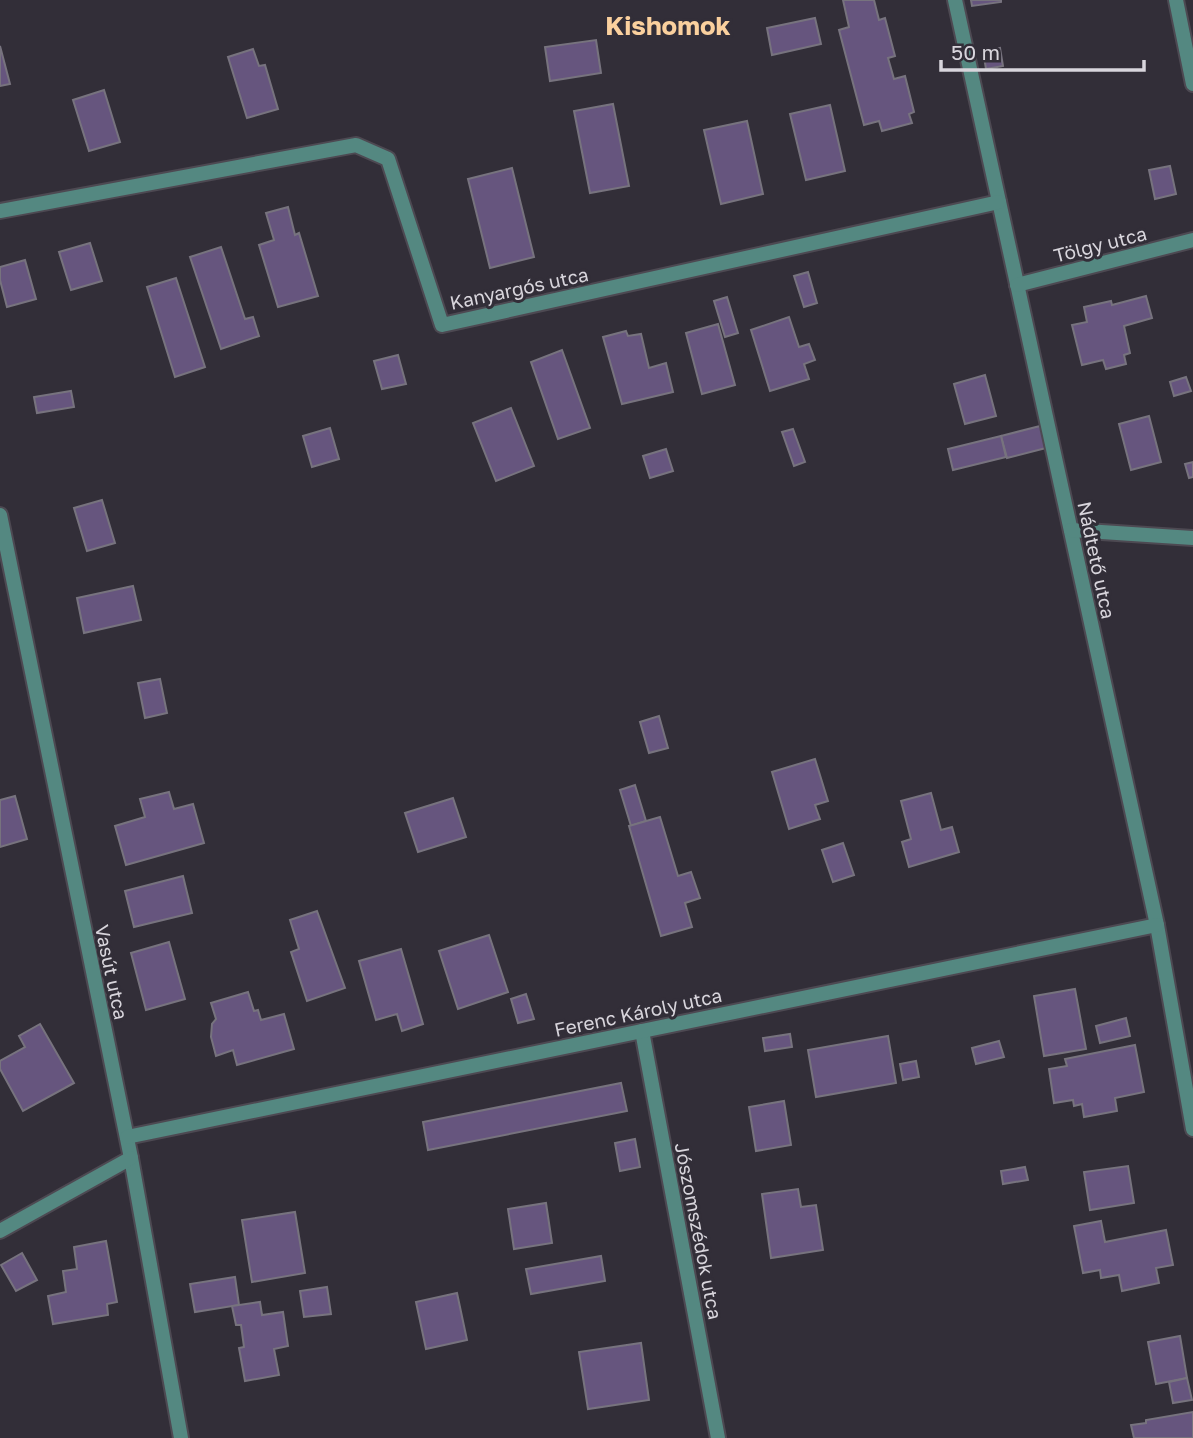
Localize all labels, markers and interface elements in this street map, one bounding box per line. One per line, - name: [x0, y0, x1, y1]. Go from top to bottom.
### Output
- district label: Kishomok: [605, 10, 731, 41]
- scale bar: [941, 28, 1144, 72]
- text: 50 m: [951, 39, 1000, 65]
- street label: Tölgy utca: [1051, 221, 1149, 267]
- street label: Kanyargós utca: [448, 262, 590, 314]
- street label: Nádtető utca: [1073, 499, 1121, 621]
- street label: Vasút utca: [91, 922, 133, 1022]
- street label: Ferenc Károly utca: [552, 983, 724, 1041]
- street label: Jószomszédok utca: [671, 1141, 727, 1321]

